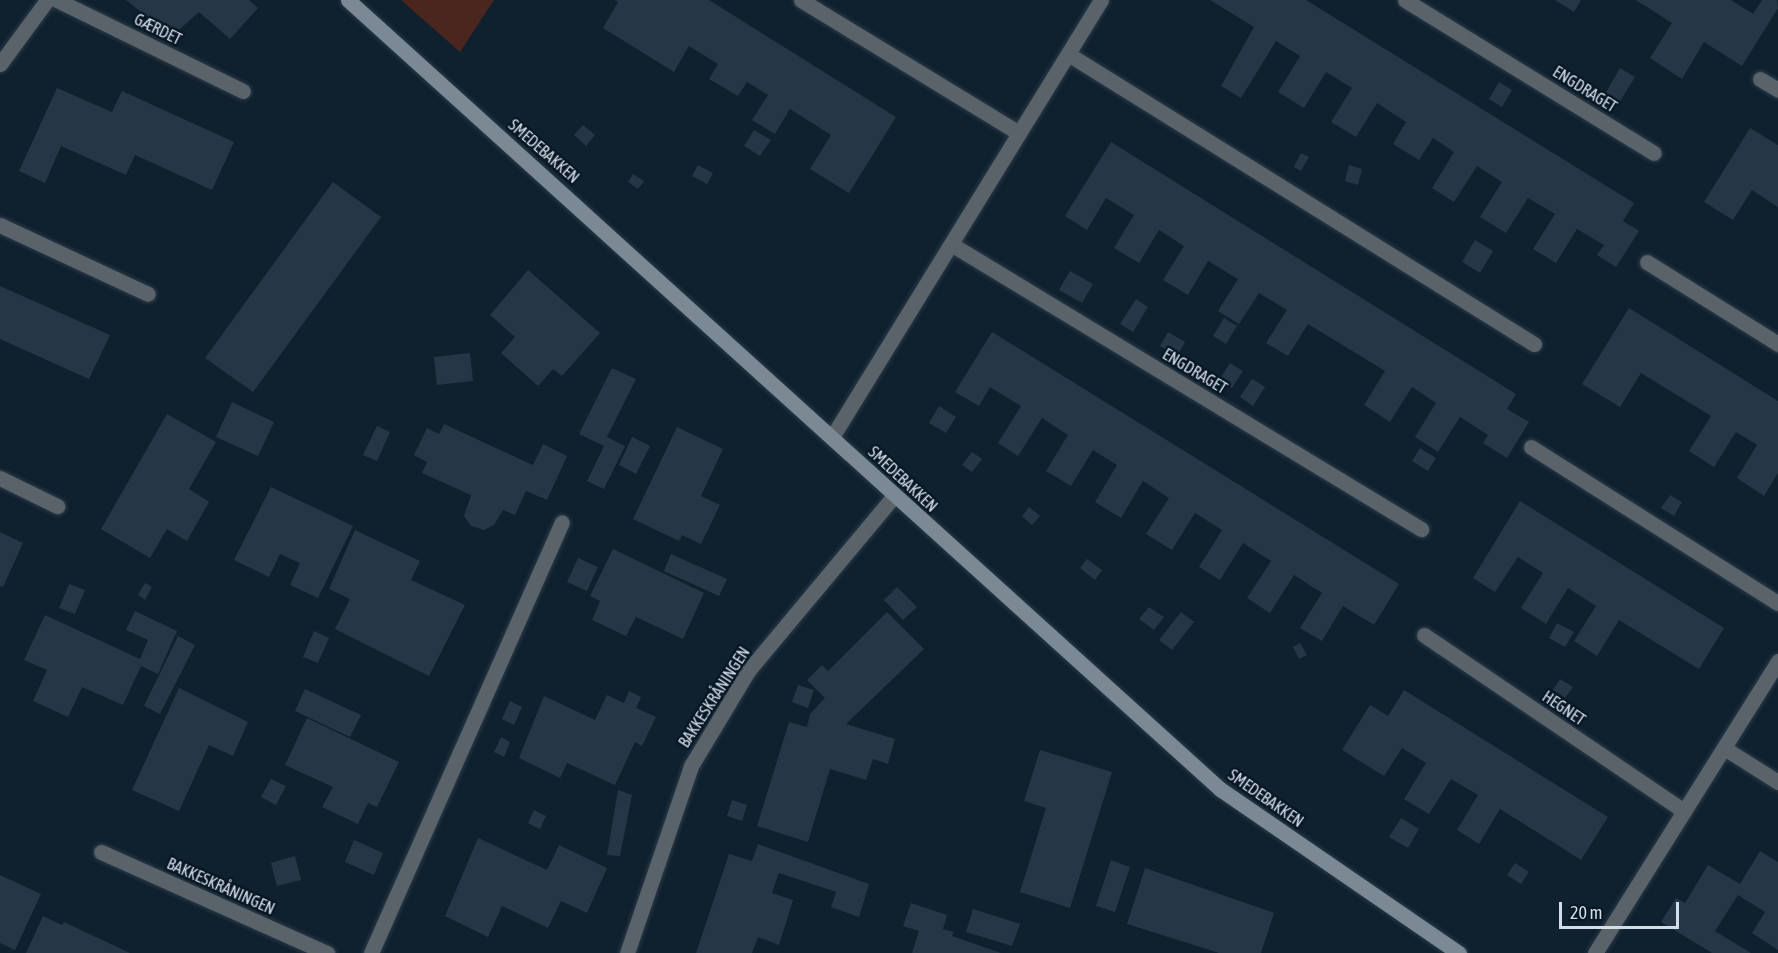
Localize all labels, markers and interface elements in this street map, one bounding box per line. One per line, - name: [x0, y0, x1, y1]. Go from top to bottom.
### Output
- street label: GÆRDET: [131, 9, 185, 49]
- street label: ENGDRAGET: [1549, 62, 1621, 116]
- street label: SMEDEBAKKEN: [505, 115, 583, 187]
- street label: ENGDRAGET: [1159, 344, 1231, 398]
- street label: SMEDEBAKKEN: [864, 442, 942, 516]
- street label: BAKKESKRÅNINGEN: [674, 643, 754, 751]
- street label: HEGNET: [1539, 687, 1589, 729]
- street label: SMEDEBAKKEN: [1225, 765, 1307, 831]
- street label: BAKKESKRÅNINGEN: [164, 854, 278, 918]
- scale bar: [1562, 890, 1682, 928]
- text: 20 m: [1570, 902, 1602, 923]

